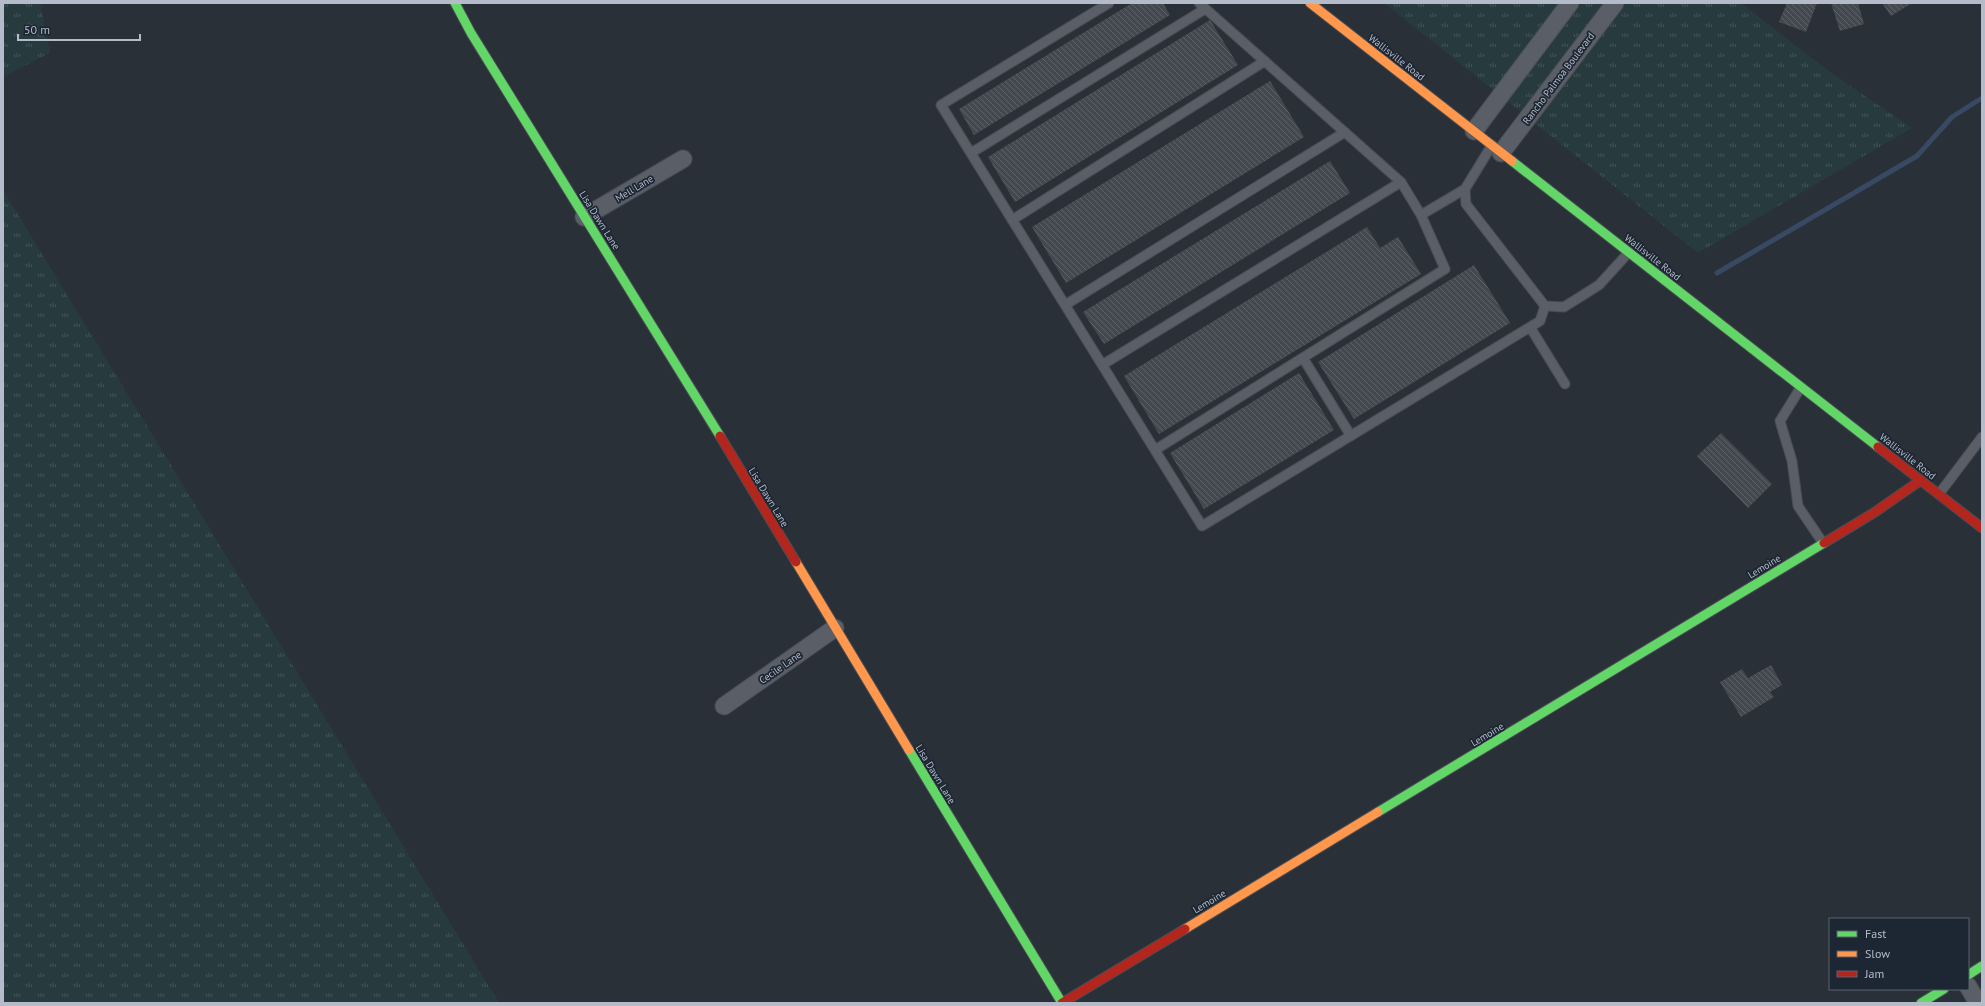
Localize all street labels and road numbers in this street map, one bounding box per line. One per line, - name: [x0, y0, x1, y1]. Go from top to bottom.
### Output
- street label: Rancho Palmoa Boulevard: [1520, 30, 1597, 127]
- street label: Wallisville Road: [1366, 31, 1427, 83]
- street label: Mell Lane: [613, 172, 656, 205]
- street label: Lisa Dawn Lane: [576, 188, 623, 252]
- street label: Wallisville Road: [1622, 231, 1683, 283]
- street label: Wallisville Road: [1877, 430, 1938, 482]
- street label: Lisa Dawn Lane: [746, 465, 791, 529]
- street label: Lemoine: [1745, 551, 1783, 581]
- street label: Cecile Lane: [757, 648, 804, 687]
- street label: Lemoine: [1468, 719, 1506, 749]
- street label: Lisa Dawn Lane: [913, 742, 958, 806]
- street label: Lemoine: [1190, 886, 1228, 916]

